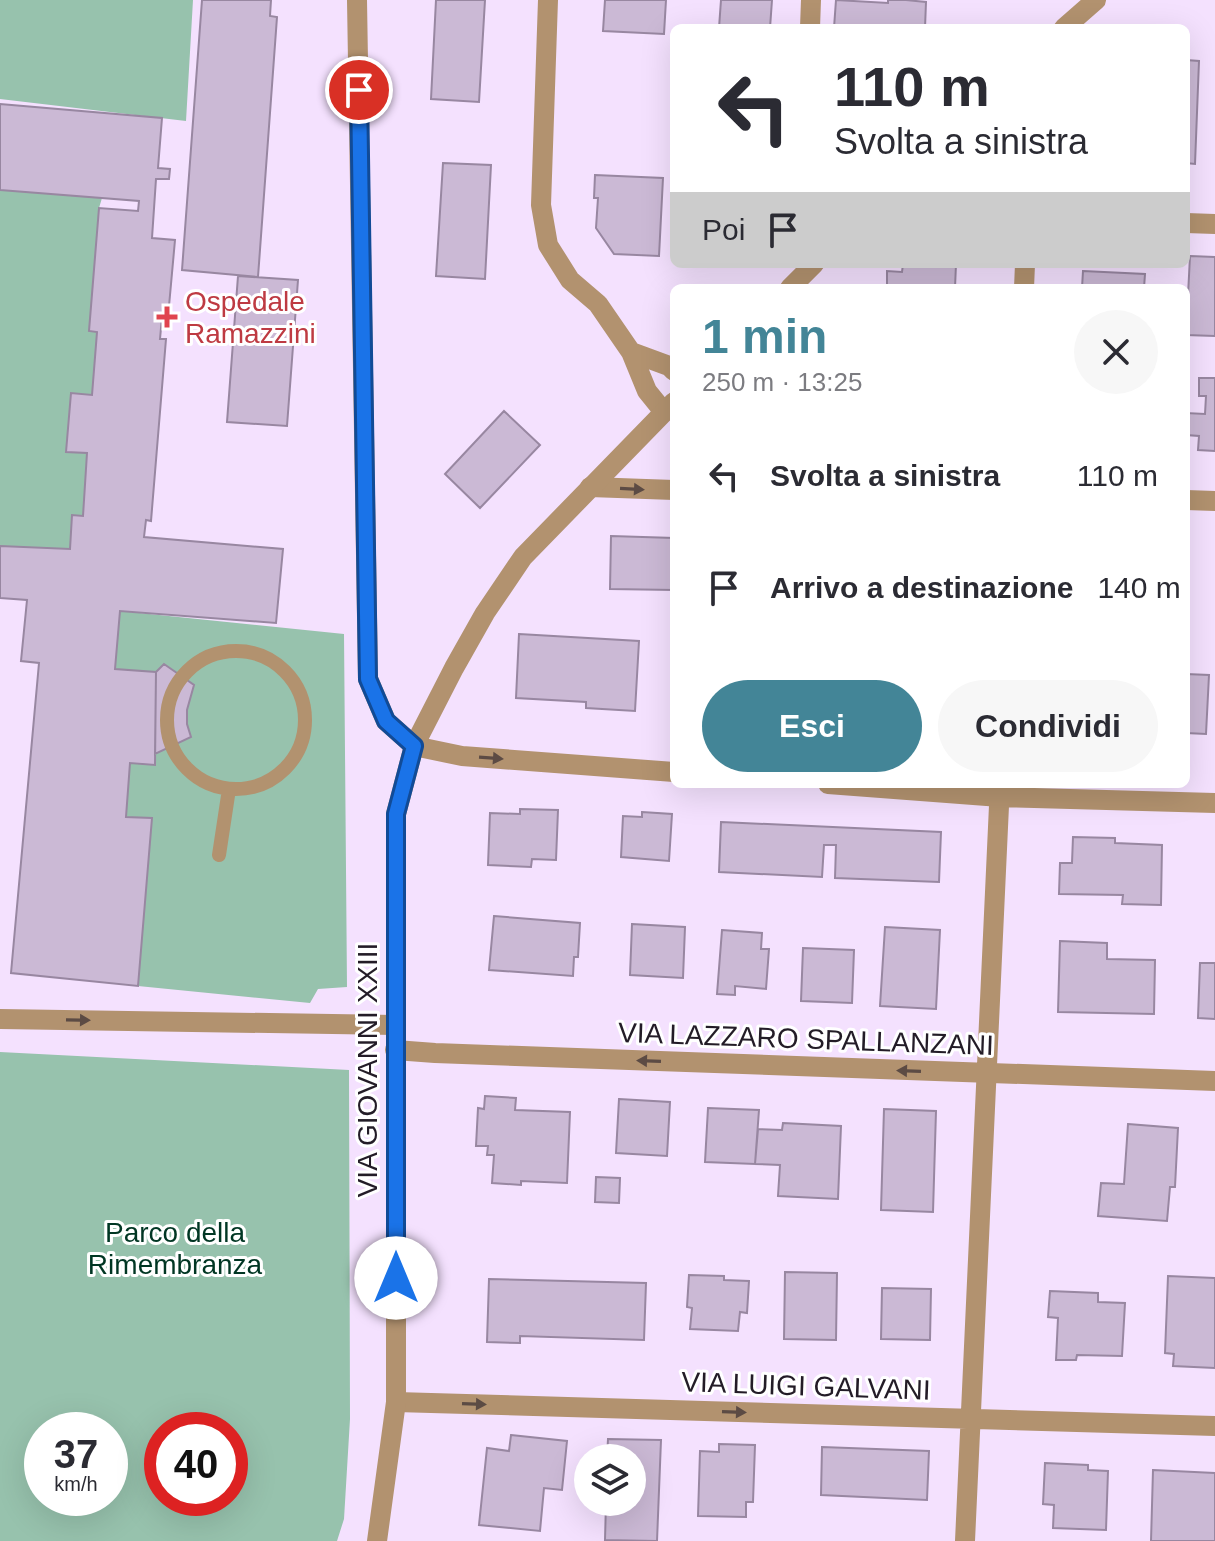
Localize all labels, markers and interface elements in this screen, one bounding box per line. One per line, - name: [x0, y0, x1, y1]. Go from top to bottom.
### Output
- text: 110 m: [834, 55, 990, 118]
- pin: [325, 56, 393, 124]
- icon: left: [702, 56, 806, 160]
- icon: arrive: [337, 68, 381, 112]
- text: Svolta a sinistra: [834, 121, 1088, 162]
- icon: arrive: [761, 208, 805, 252]
- text: Poi: [702, 213, 745, 246]
- place label: Ospedale Ramazzini: [185, 286, 316, 349]
- marker: Ospedale Ramazzini: [156, 306, 178, 328]
- text: 1 min: [702, 310, 827, 363]
- button: close: [1074, 310, 1158, 394]
- text: 250 m · 13:25: [702, 367, 862, 397]
- icon: left: [702, 454, 746, 498]
- text: Svolta a sinistra: [770, 459, 1000, 492]
- text: 110 m: [1077, 459, 1158, 492]
- one-way arrow: [620, 483, 645, 496]
- icon: arrive: [702, 566, 746, 610]
- text: Arrivo a destinazione: [770, 571, 1073, 604]
- text: 140 m: [1097, 571, 1181, 604]
- button: Esci: [702, 680, 922, 772]
- button: Condividi: [938, 680, 1158, 772]
- one-way arrow: [479, 752, 504, 765]
- street label: VIA GIOVANNI XXIII: [352, 943, 383, 1197]
- one-way arrow: [66, 1014, 91, 1026]
- street label: VIA LAZZARO SPALLANZANI: [618, 1017, 994, 1061]
- one-way arrow: [636, 1055, 661, 1068]
- one-way arrow: [896, 1064, 921, 1077]
- park label: Parco della Rimembranza: [88, 1217, 263, 1280]
- position arrow: [354, 1236, 438, 1320]
- street label: VIA LUIGI GALVANI: [681, 1366, 931, 1406]
- one-way arrow: [462, 1397, 487, 1410]
- one-way arrow: [722, 1405, 747, 1418]
- speed limit sign: 40: [144, 1412, 248, 1516]
- text: 37: [54, 1432, 98, 1476]
- map controls: [574, 1444, 646, 1516]
- button: layers: [574, 1444, 646, 1516]
- text: km/h: [54, 1473, 98, 1495]

